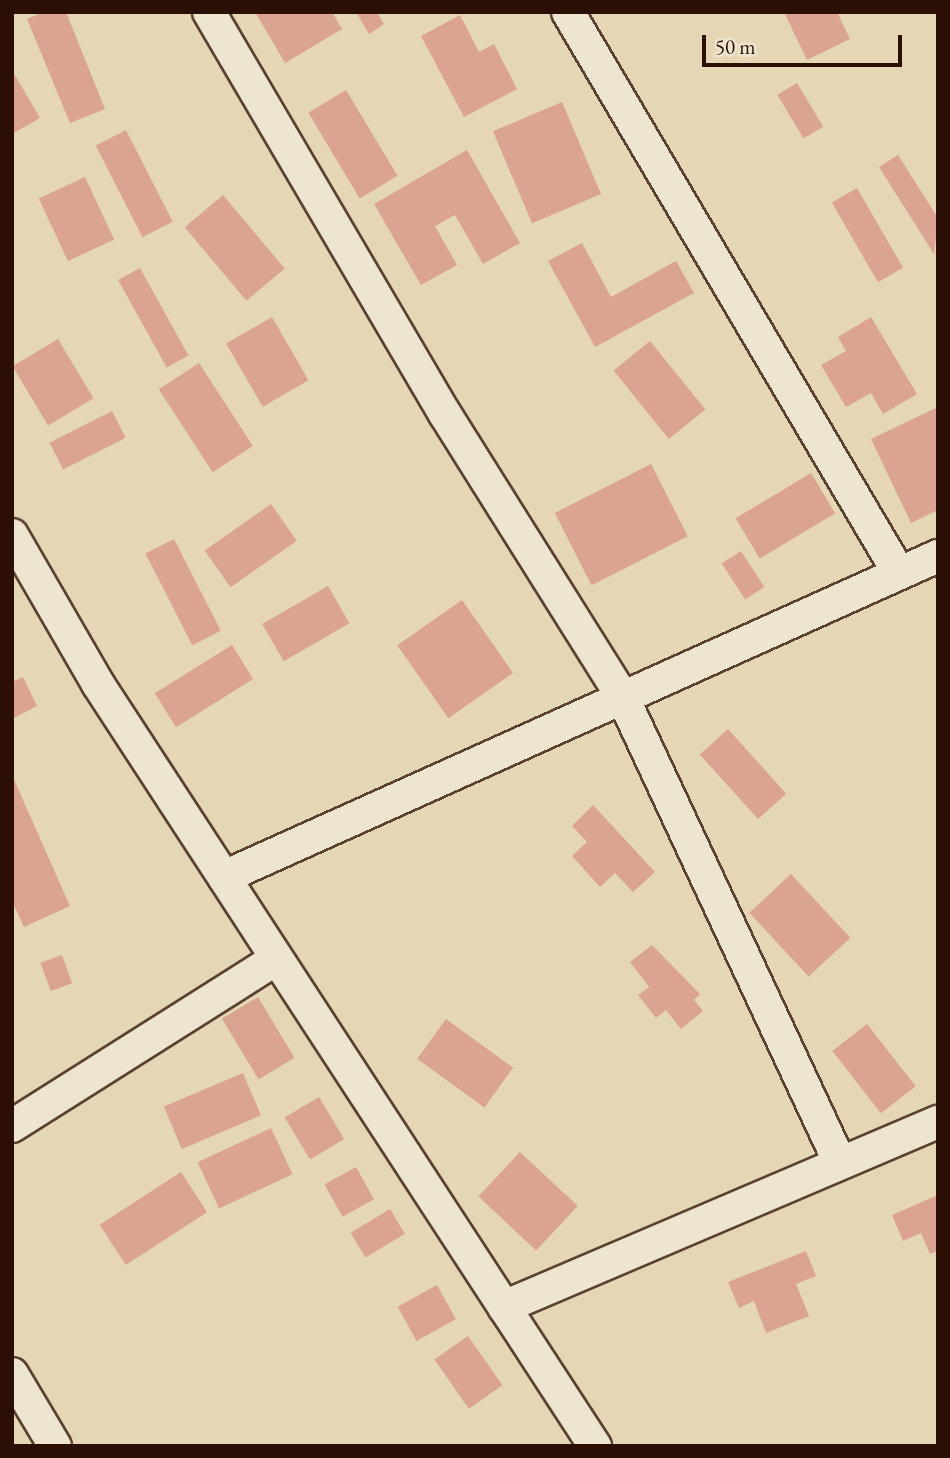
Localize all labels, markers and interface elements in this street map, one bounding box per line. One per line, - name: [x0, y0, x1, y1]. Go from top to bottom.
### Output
- scale bar: [705, 21, 904, 65]
- text: 50 m: [715, 33, 756, 60]

